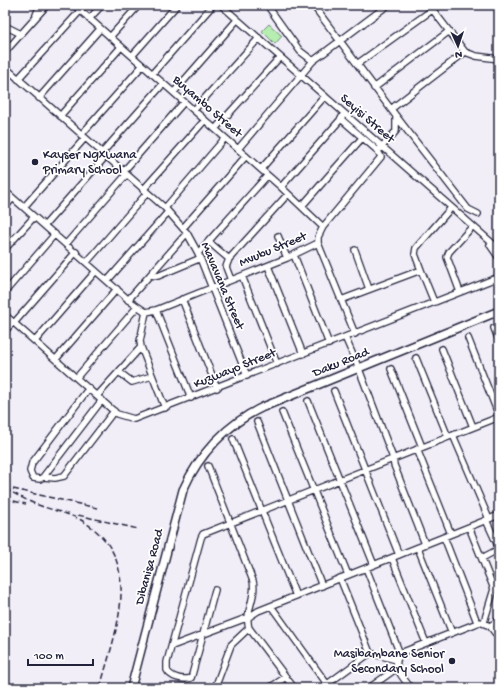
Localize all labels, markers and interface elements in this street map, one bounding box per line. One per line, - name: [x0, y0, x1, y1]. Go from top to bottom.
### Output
- north arrow: [438, 26, 478, 66]
- text: N: [455, 48, 462, 60]
- street label: Buyambo Street: [169, 72, 246, 142]
- street label: Seyisi Street: [337, 91, 399, 148]
- place label: Kayser Ngxwana Primary School: [42, 148, 137, 178]
- marker: Kayser Ngxwana Primary School: [30, 157, 40, 167]
- street label: Mvubu Street: [237, 228, 310, 271]
- street label: Mavavana Street: [197, 240, 248, 333]
- street label: Daku Road: [310, 344, 372, 381]
- street label: Kuzwayo Street: [192, 345, 280, 392]
- street label: Dibanisa Road: [132, 526, 168, 608]
- scale bar: [28, 641, 93, 667]
- place label: Masibambane Senior Secondary School: [334, 647, 445, 677]
- text: 100 m: [33, 650, 64, 664]
- marker: Masibambane Senior Secondary School: [447, 656, 457, 666]

